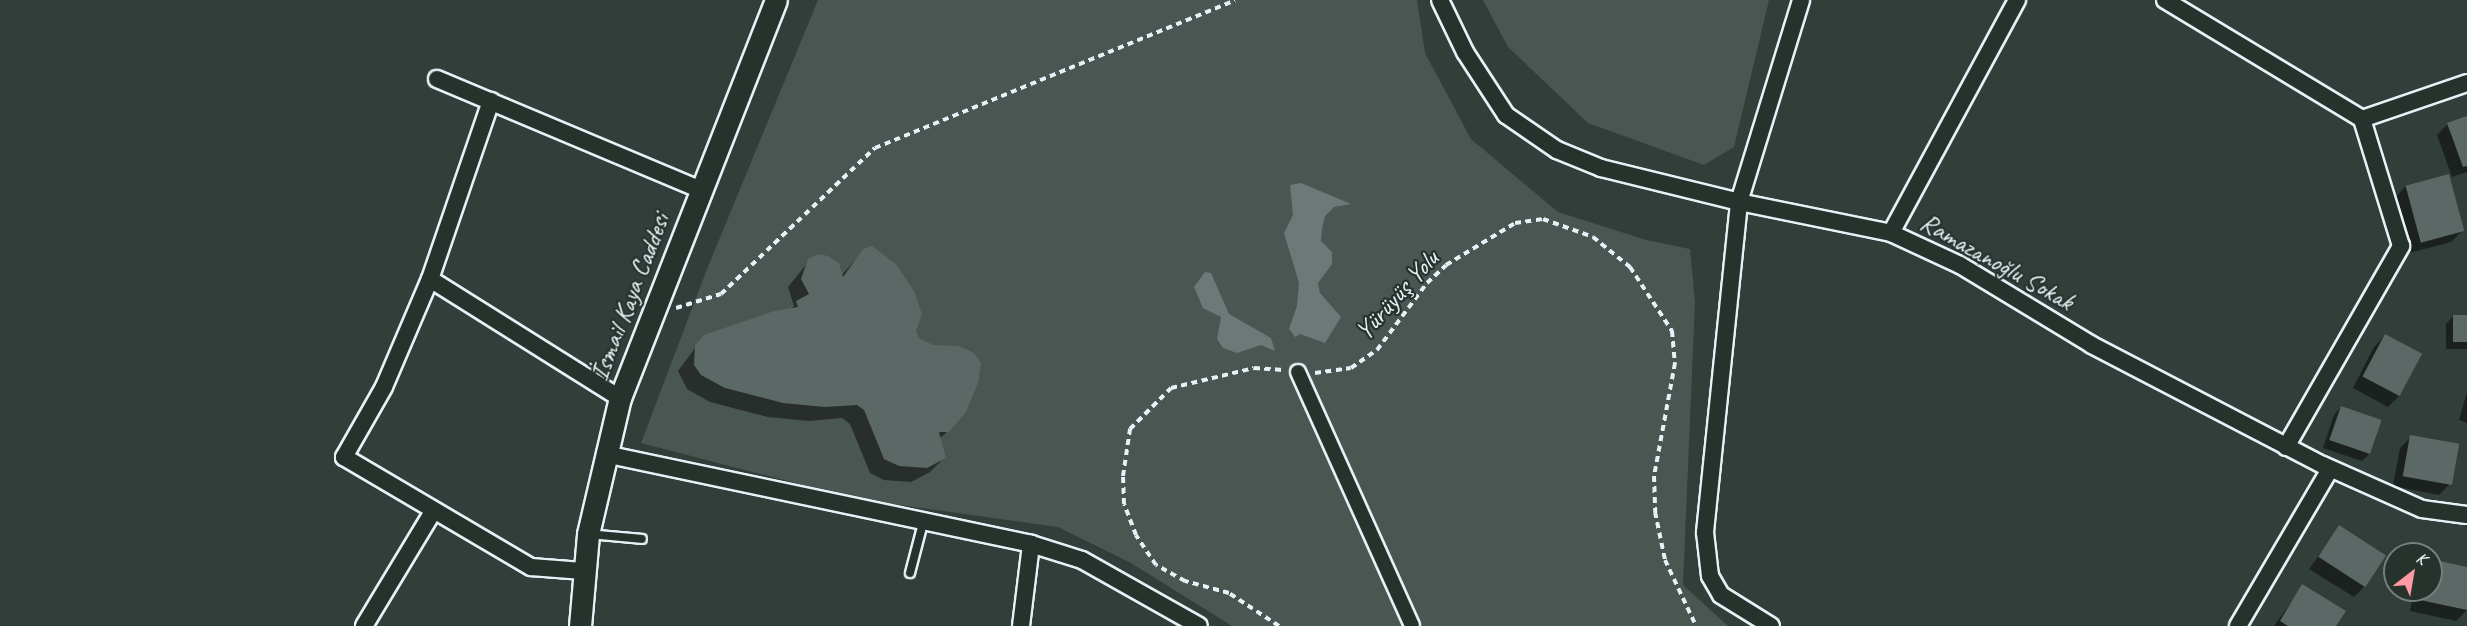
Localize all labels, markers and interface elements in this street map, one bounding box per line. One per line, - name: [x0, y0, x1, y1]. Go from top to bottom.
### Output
- street label: Ramazanoğlu Sokak: [1915, 207, 2079, 317]
- street label: İsmail Kaya Caddesi: [584, 209, 676, 385]
- street label: Yürüyüş Yolu: [1349, 244, 1445, 346]
- north arrow: [2383, 542, 2443, 602]
- text: K: [2413, 548, 2430, 569]

